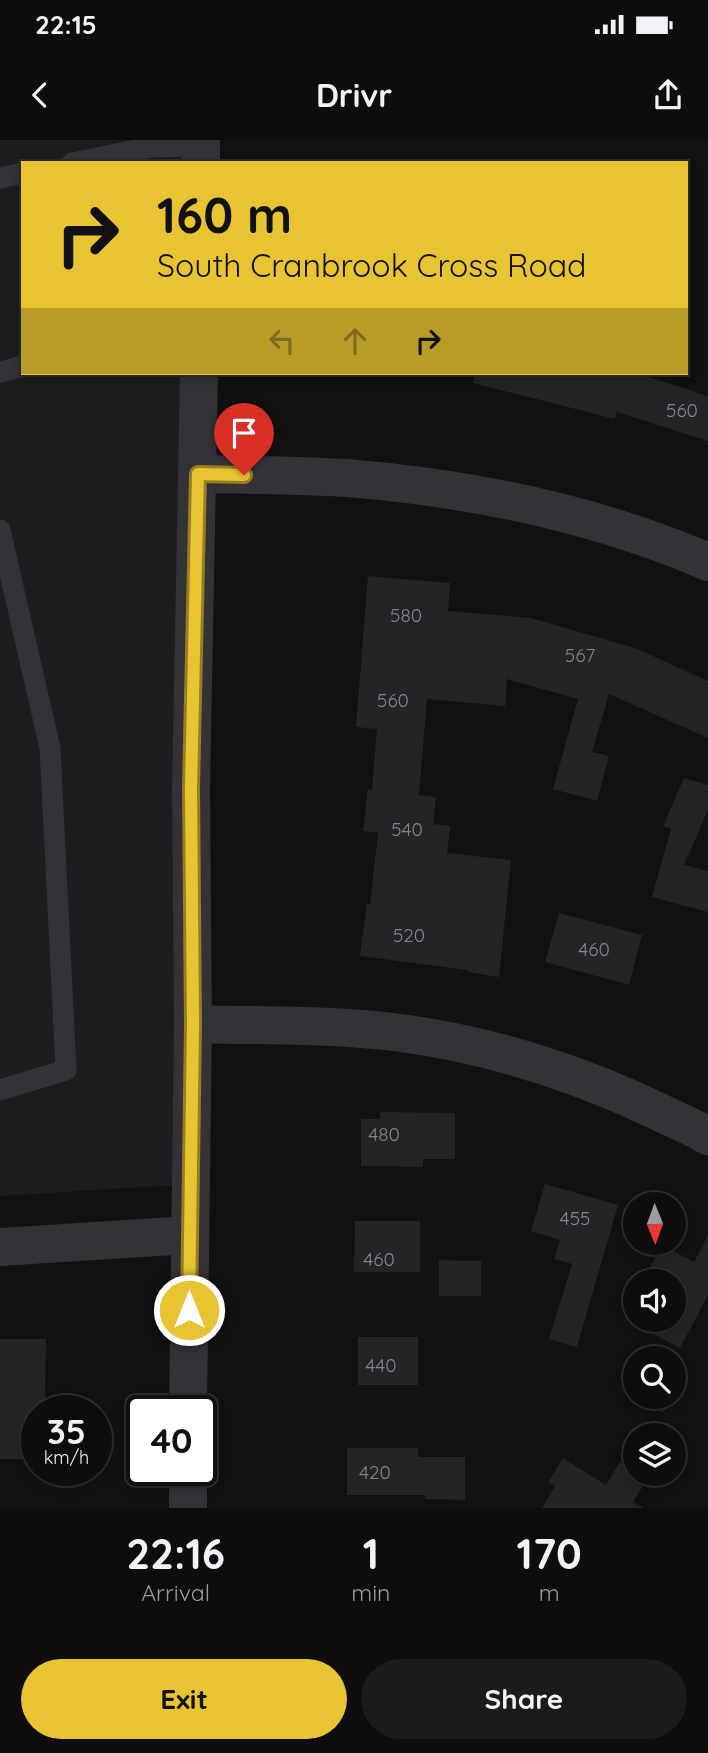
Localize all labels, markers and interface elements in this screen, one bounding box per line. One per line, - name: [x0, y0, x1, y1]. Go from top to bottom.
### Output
- text: 22:15: [35, 8, 97, 41]
- text: Drivr: [316, 75, 392, 115]
- icon: back: [21, 76, 59, 114]
- icon: share: [649, 76, 687, 114]
- text: 160 m: [157, 184, 292, 245]
- icon: right: [42, 189, 133, 280]
- text: South Cranbrook Cross Road: [157, 245, 587, 285]
- icon: left: [263, 322, 301, 360]
- icon: ahead: [336, 322, 374, 360]
- icon: right: [409, 322, 447, 360]
- house number: 560: [666, 398, 698, 422]
- pin: [214, 403, 274, 475]
- icon: arrive: [225, 414, 263, 452]
- house number: 580: [390, 603, 422, 627]
- house number: 567: [565, 643, 595, 667]
- house number: 560: [377, 688, 409, 712]
- house number: 540: [391, 817, 423, 841]
- house number: 520: [393, 923, 425, 947]
- house number: 460: [578, 937, 610, 961]
- house number: 480: [368, 1122, 400, 1146]
- north arrow: [623, 1192, 686, 1255]
- map controls: [623, 1192, 686, 1486]
- house number: 455: [560, 1206, 590, 1230]
- house number: 460: [363, 1247, 395, 1271]
- button: sound: [623, 1269, 686, 1332]
- position arrow: [152, 1273, 226, 1347]
- button: search: [623, 1346, 686, 1409]
- house number: 440: [365, 1353, 397, 1377]
- speed limit sign: 40: [126, 1395, 217, 1486]
- text: 35: [47, 1409, 86, 1453]
- button: layers: [623, 1423, 686, 1486]
- text: km/h: [44, 1446, 89, 1469]
- house number: 420: [359, 1460, 391, 1484]
- text: 22:16: [126, 1527, 225, 1580]
- text: 1: [363, 1527, 379, 1580]
- text: 170: [517, 1527, 582, 1580]
- text: Arrival: [141, 1578, 210, 1607]
- text: min: [351, 1578, 390, 1607]
- text: m: [539, 1578, 560, 1607]
- button: Exit: [21, 1659, 347, 1739]
- button: Share: [361, 1659, 687, 1739]

